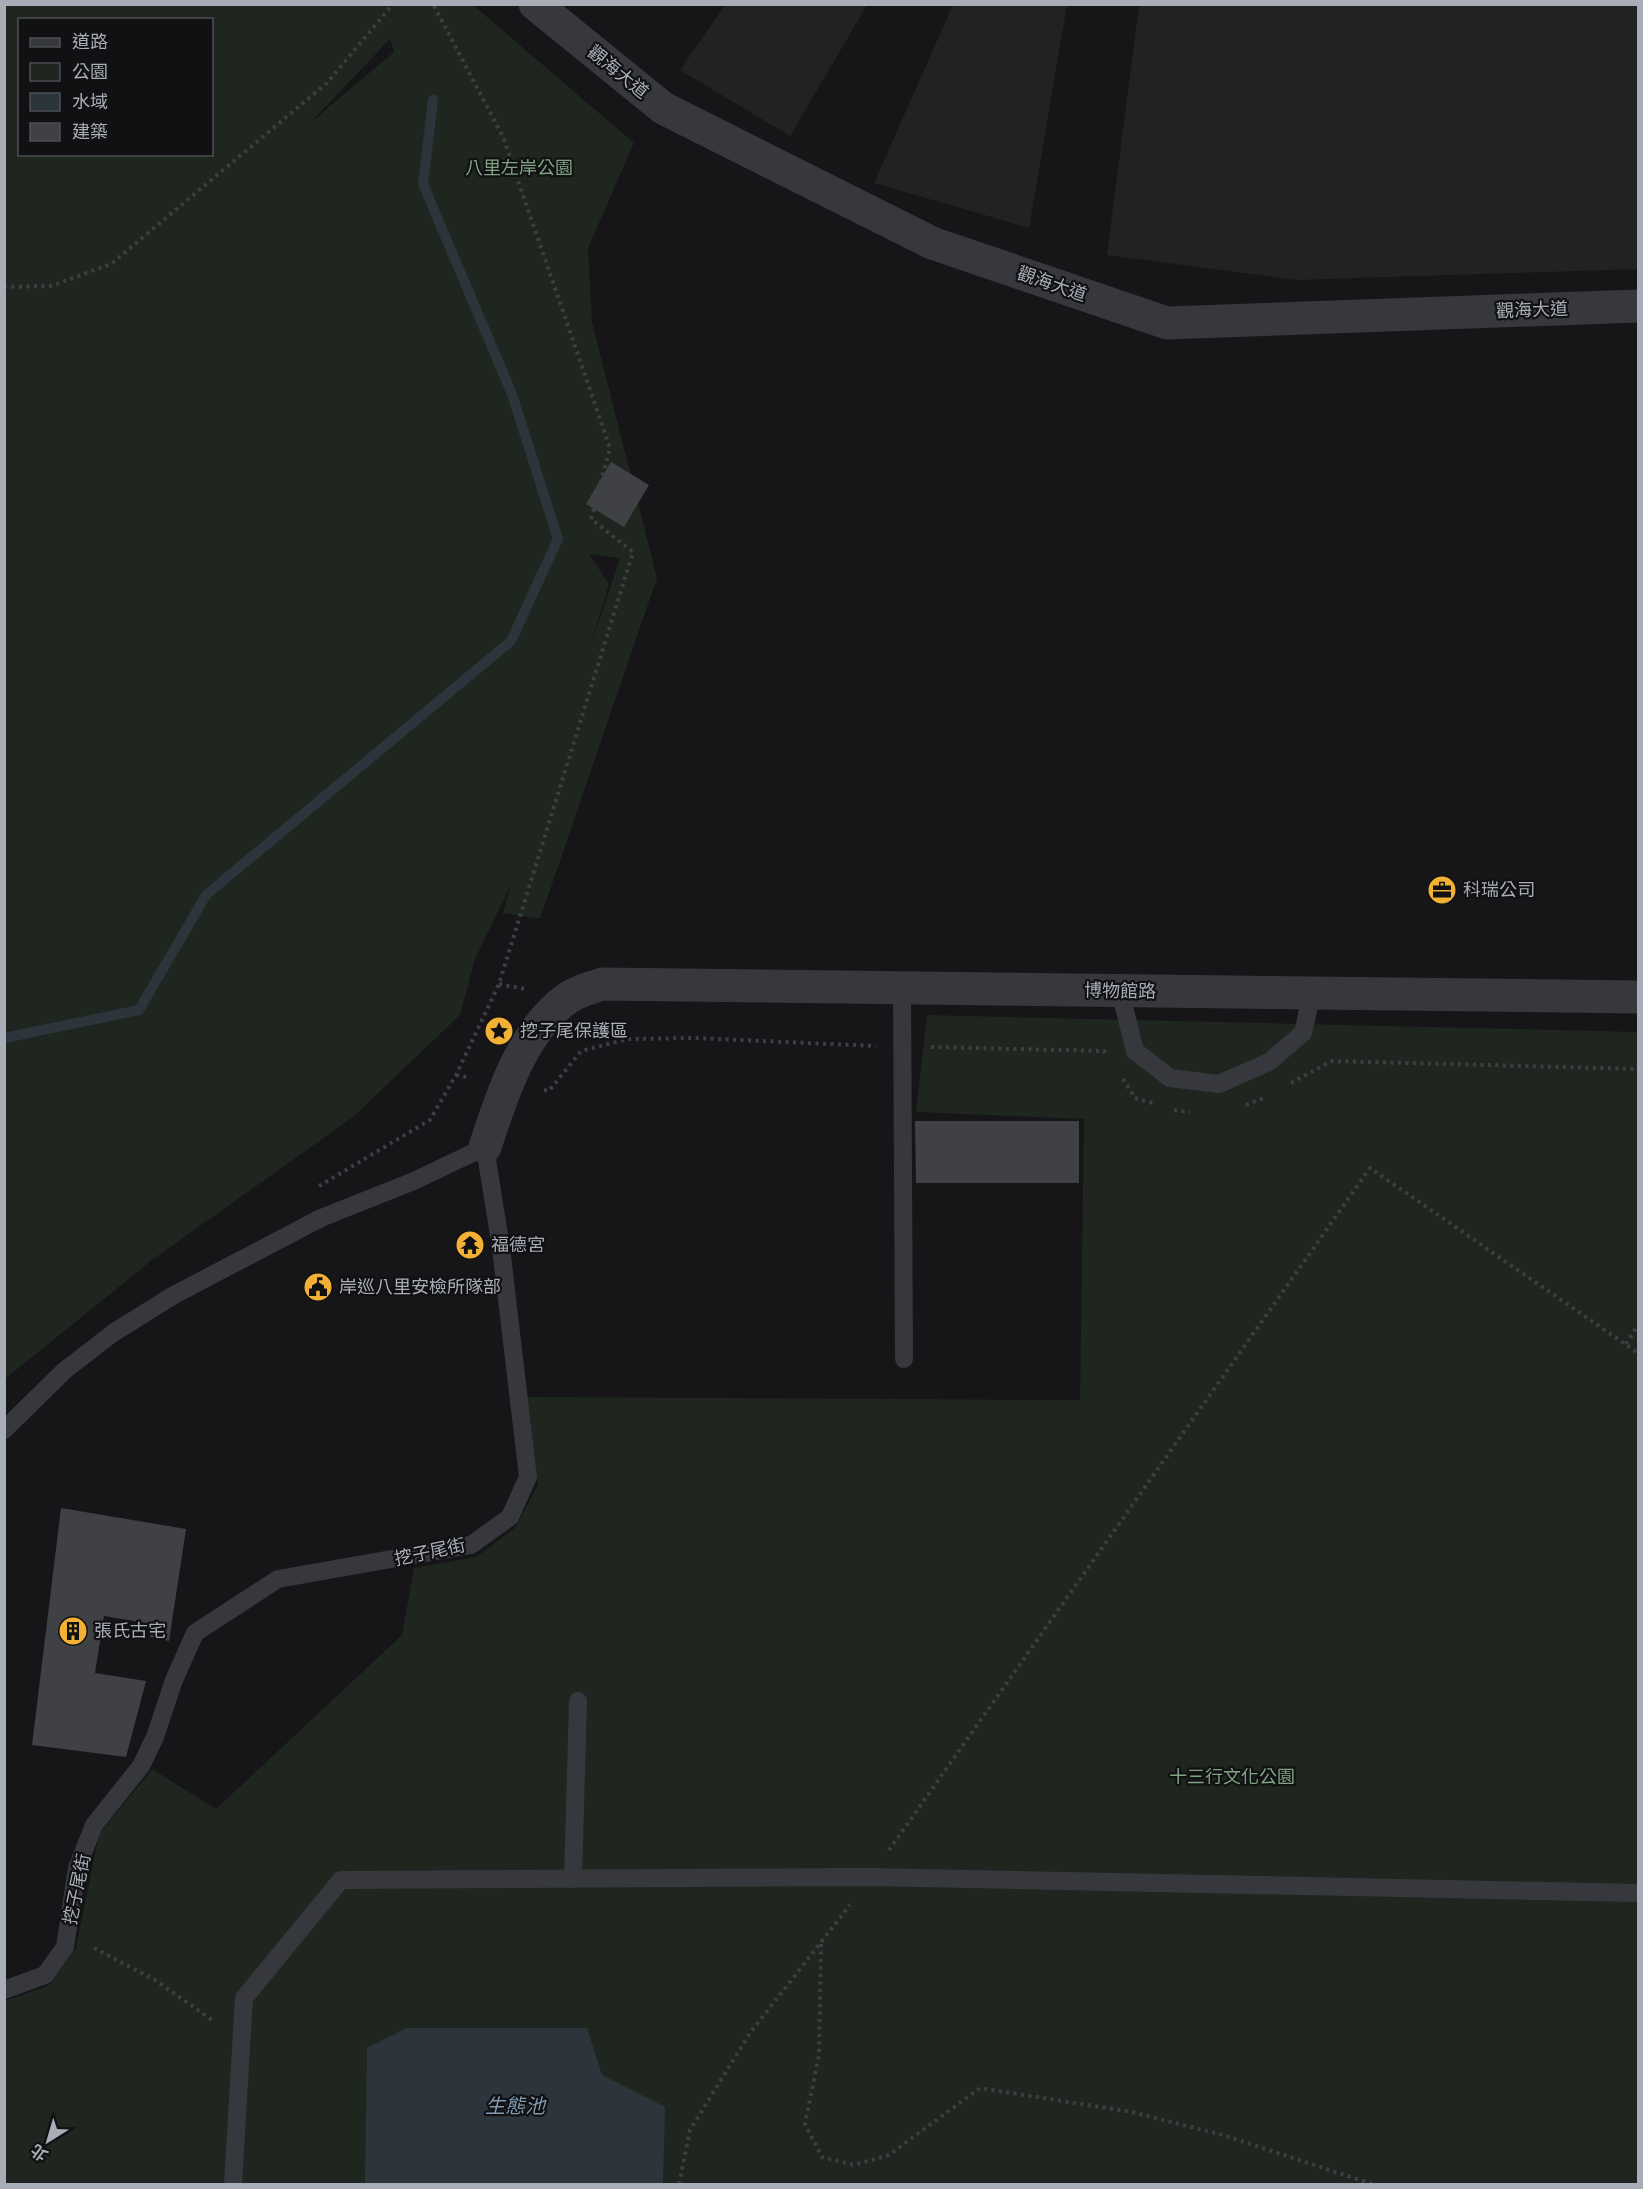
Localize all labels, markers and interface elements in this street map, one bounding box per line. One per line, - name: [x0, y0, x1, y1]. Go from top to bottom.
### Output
- legend: [18, 18, 213, 156]
- text: 道路: [72, 29, 108, 55]
- street label: 觀海大道: [582, 39, 654, 105]
- text: 公園: [72, 59, 108, 85]
- text: 水域: [72, 89, 108, 115]
- text: 建築: [72, 119, 108, 145]
- park label: 八里左岸公園: [465, 155, 573, 181]
- street label: 觀海大道: [1014, 260, 1090, 308]
- street label: 觀海大道: [1496, 296, 1568, 324]
- office icon: 科瑞公司: [1426, 874, 1458, 906]
- place label: 科瑞公司: [1463, 877, 1535, 903]
- street label: 博物館路: [1084, 977, 1156, 1005]
- place icon: 挖子尾保護區: [483, 1015, 515, 1047]
- place label: 挖子尾保護區: [520, 1018, 628, 1044]
- temple icon: 福德宮: [454, 1229, 486, 1261]
- place label: 福德宮: [491, 1232, 545, 1258]
- public building icon: 岸巡八里安檢所隊部: [302, 1271, 334, 1303]
- place label: 岸巡八里安檢所隊部: [339, 1274, 501, 1300]
- street label: 挖子尾街: [392, 1532, 468, 1572]
- building icon: 張氏古宅: [57, 1615, 89, 1647]
- place label: 張氏古宅: [94, 1618, 166, 1644]
- park label: 十三行文化公園: [1169, 1764, 1295, 1790]
- street label: 挖子尾街: [57, 1851, 97, 1927]
- water label: 生態池: [485, 2092, 547, 2121]
- north arrow: [18, 2111, 78, 2171]
- text: 北: [26, 2139, 53, 2167]

